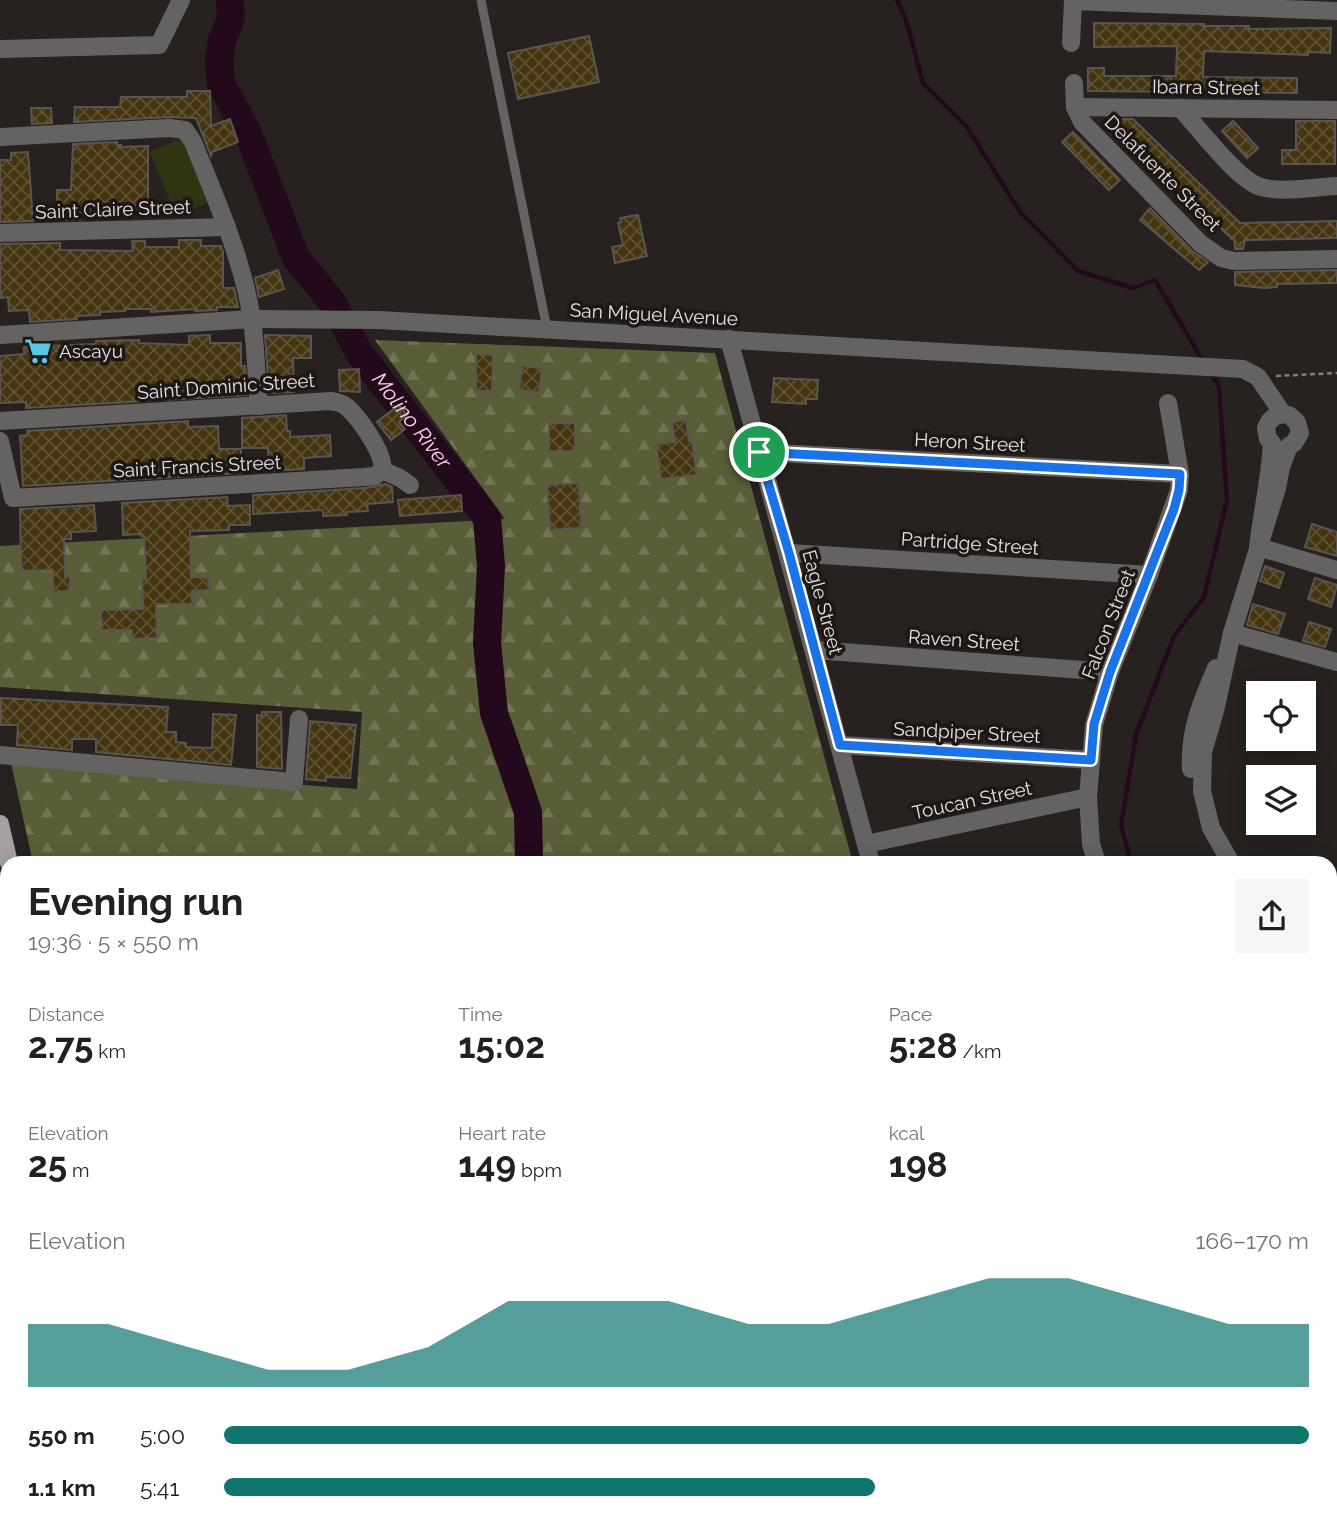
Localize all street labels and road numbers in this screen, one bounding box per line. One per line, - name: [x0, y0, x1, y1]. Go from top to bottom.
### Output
- street label: Ibarra Street: [1152, 75, 1261, 99]
- street label: Delafuente Street: [1101, 111, 1226, 236]
- street label: Saint Claire Street: [35, 195, 192, 223]
- street label: San Miguel Avenue: [569, 299, 739, 329]
- street label: Saint Dominic Street: [137, 369, 316, 403]
- street label: Heron Street: [914, 428, 1027, 456]
- street label: Saint Francis Street: [113, 451, 282, 481]
- street label: Partridge Street: [900, 527, 1040, 559]
- street label: Eagle Street: [798, 547, 848, 657]
- street label: Falcon Street: [1077, 565, 1139, 682]
- street label: Raven Street: [907, 625, 1021, 655]
- street label: Sandpiper Street: [893, 717, 1042, 747]
- street label: Toucan Street: [910, 776, 1034, 823]

